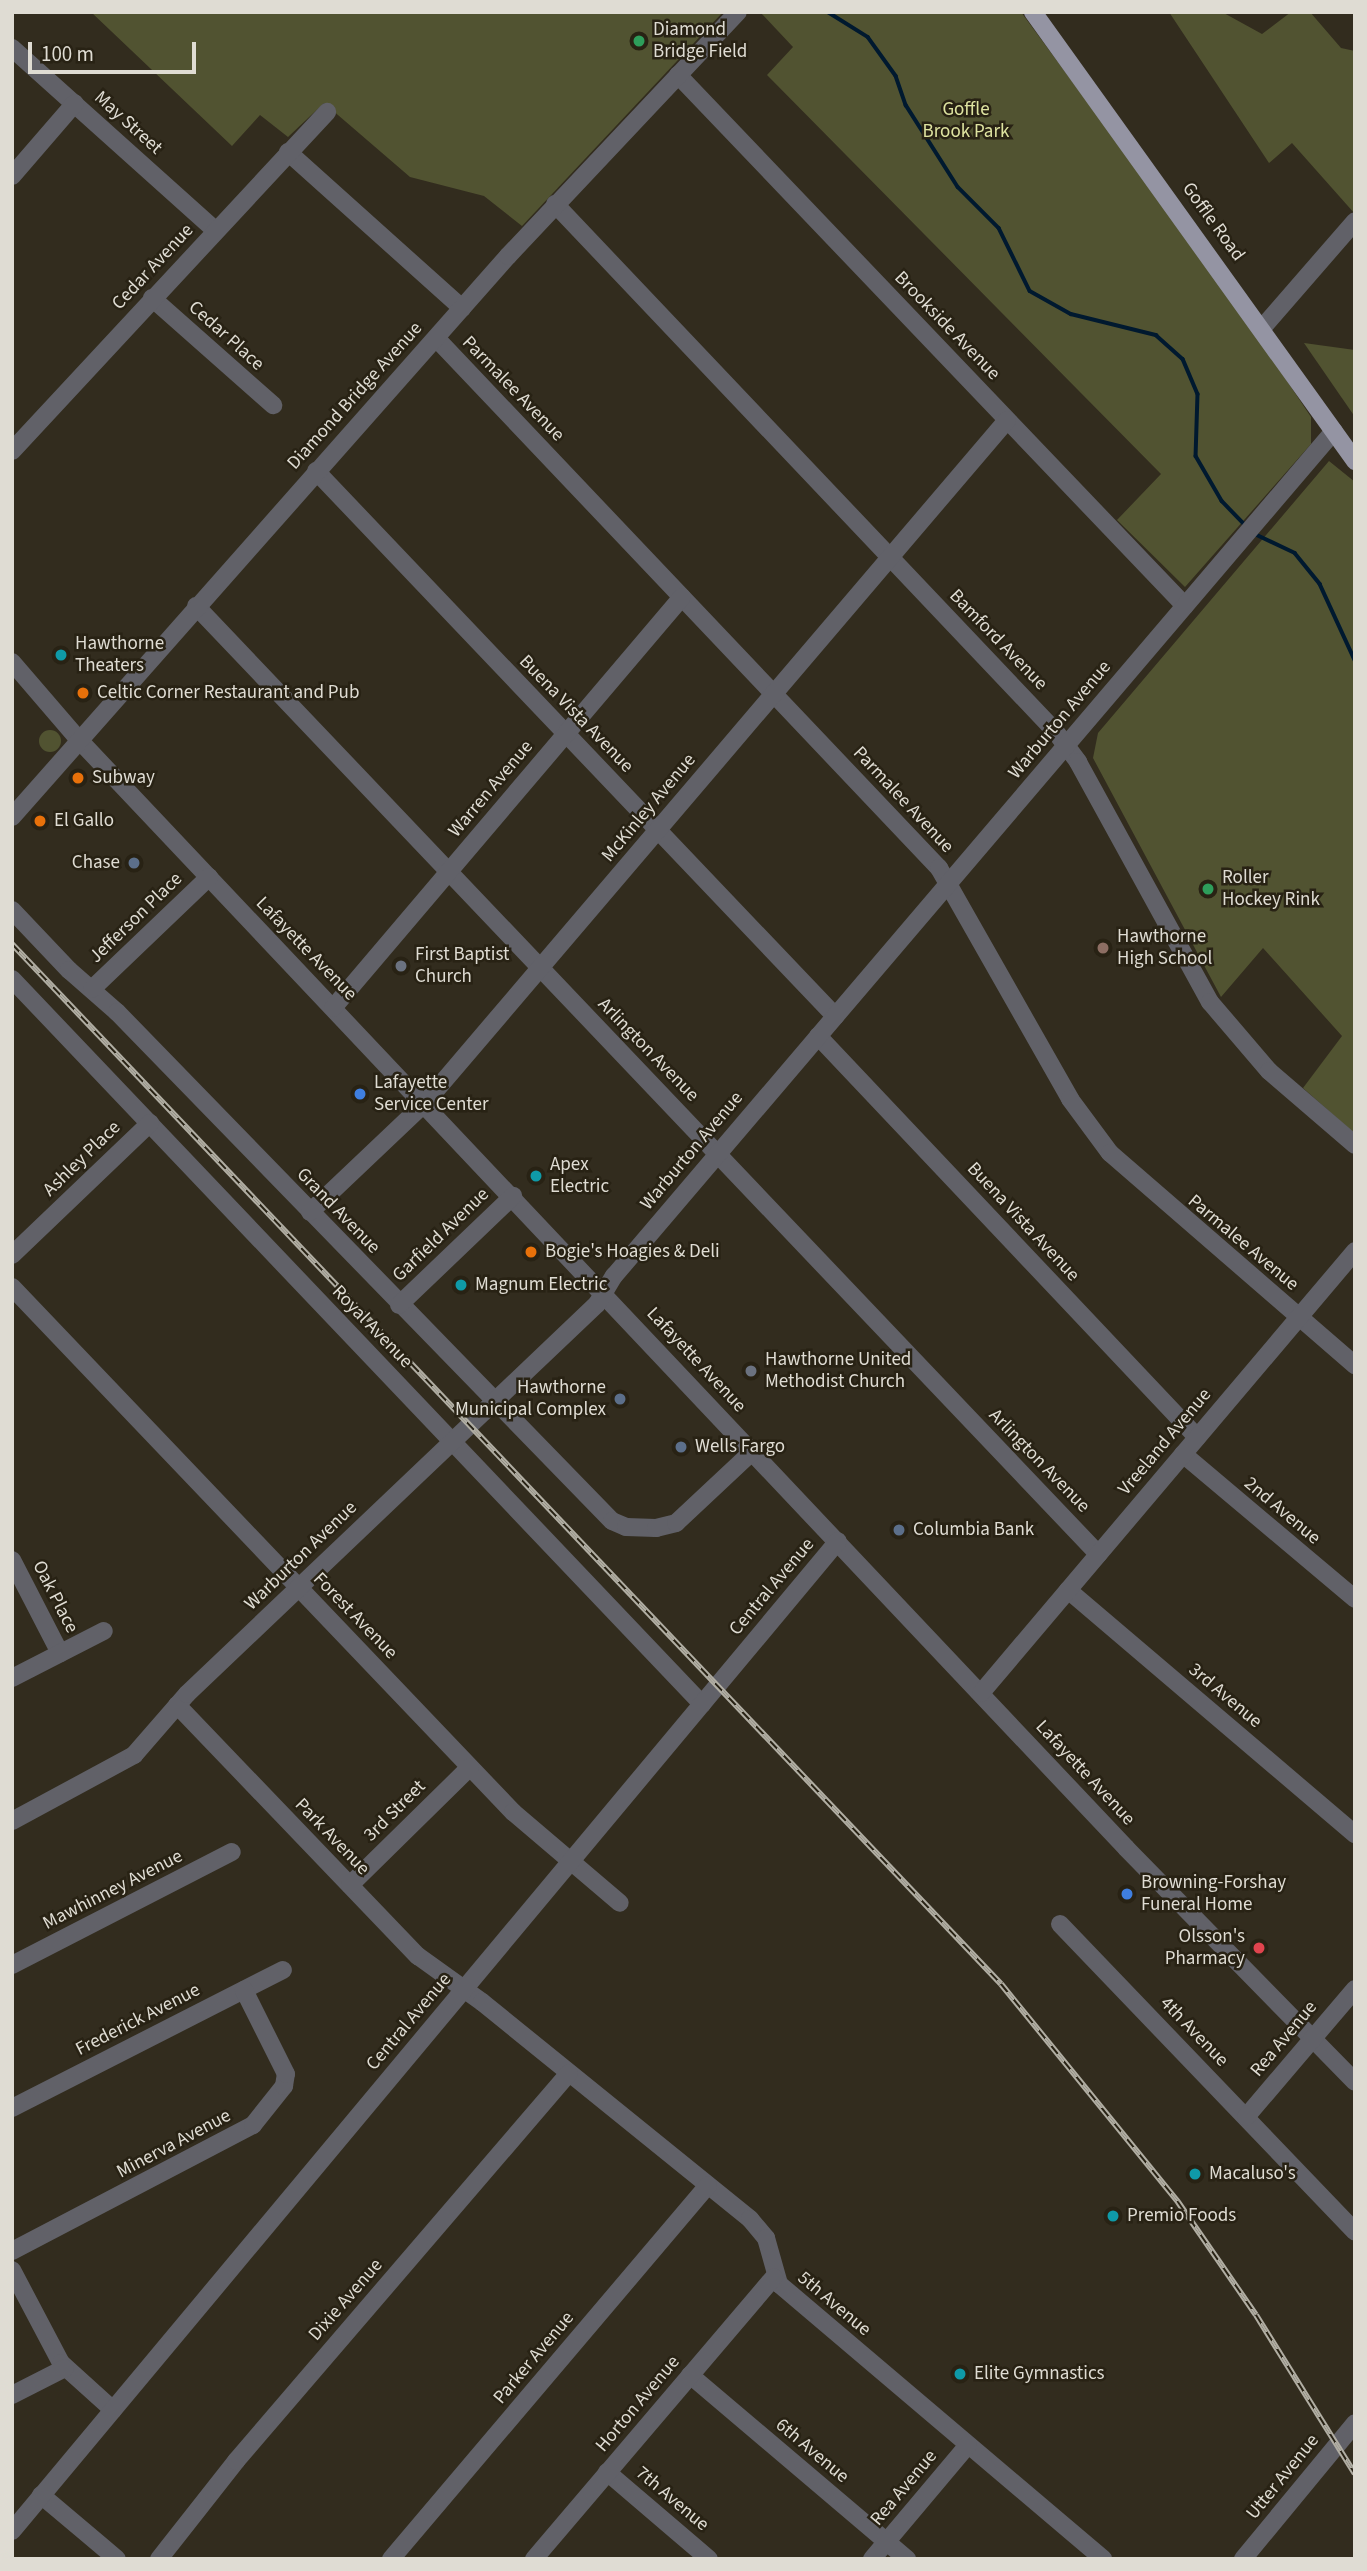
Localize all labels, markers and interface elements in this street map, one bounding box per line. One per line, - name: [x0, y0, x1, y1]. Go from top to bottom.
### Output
- place label: Diamond Bridge Field: [653, 19, 747, 63]
- scale bar: [32, 28, 200, 72]
- marker: Diamond Bridge Field: [631, 33, 647, 49]
- text: 100 m: [41, 39, 94, 69]
- street label: May Street: [89, 87, 167, 159]
- park label: Goffle Brook Park: [923, 99, 1009, 143]
- street label: Goffle Road: [1177, 178, 1249, 266]
- street label: Cedar Avenue: [107, 219, 199, 315]
- street label: Brookside Avenue: [889, 267, 1005, 385]
- street label: Cedar Place: [184, 296, 268, 376]
- street label: Diamond Bridge Avenue: [283, 317, 427, 475]
- street label: Parmalee Avenue: [457, 332, 569, 446]
- street label: Bamford Avenue: [944, 585, 1052, 695]
- place label: Hawthorne Theaters: [75, 633, 164, 677]
- marker: Hawthorne Theaters: [53, 647, 69, 663]
- street label: Buena Vista Avenue: [514, 650, 638, 778]
- street label: Warburton Avenue: [1004, 656, 1116, 784]
- place label: Celtic Corner Restaurant and Pub: [97, 682, 359, 704]
- marker: Celtic Corner Restaurant and Pub: [75, 685, 91, 701]
- street label: Warren Avenue: [444, 736, 538, 842]
- street label: Parmalee Avenue: [848, 742, 958, 858]
- street label: McKinley Avenue: [597, 749, 701, 867]
- place label: Subway: [92, 767, 155, 789]
- marker: Subway: [70, 770, 86, 786]
- place label: El Gallo: [54, 810, 114, 832]
- marker: El Gallo: [32, 813, 48, 829]
- place label: Chase: [72, 852, 120, 874]
- marker: Chase: [126, 855, 142, 871]
- place label: Roller Hockey Rink: [1222, 867, 1320, 911]
- street label: Jefferson Place: [85, 868, 187, 968]
- marker: Roller Hockey Rink: [1200, 881, 1216, 897]
- street label: Lafayette Avenue: [251, 892, 361, 1006]
- place label: Hawthorne High School: [1117, 926, 1212, 970]
- marker: Hawthorne High School: [1095, 940, 1111, 956]
- place label: First Baptist Church: [415, 944, 509, 988]
- marker: First Baptist Church: [393, 958, 409, 974]
- street label: Arlington Avenue: [593, 993, 703, 1107]
- place label: Lafayette Service Center: [374, 1072, 489, 1116]
- marker: Lafayette Service Center: [352, 1086, 368, 1102]
- street label: Warburton Avenue: [636, 1087, 748, 1215]
- street label: Ashley Place: [38, 1116, 126, 1202]
- place label: Apex Electric: [550, 1154, 609, 1198]
- street label: Buena Vista Avenue: [962, 1158, 1084, 1286]
- street label: Grand Avenue: [291, 1163, 385, 1259]
- marker: Apex Electric: [528, 1168, 544, 1184]
- street label: Garfield Avenue: [388, 1183, 494, 1287]
- street label: Parmalee Avenue: [1183, 1190, 1303, 1296]
- place label: Bogie's Hoagies & Deli: [545, 1241, 720, 1263]
- marker: Bogie's Hoagies & Deli: [523, 1244, 539, 1260]
- place label: Magnum Electric: [475, 1274, 607, 1296]
- marker: Magnum Electric: [453, 1277, 469, 1293]
- street label: Royal Avenue: [327, 1281, 417, 1373]
- street label: Lafayette Avenue: [641, 1303, 751, 1417]
- place label: Hawthorne United Methodist Church: [765, 1349, 911, 1393]
- marker: Hawthorne United Methodist Church: [743, 1363, 759, 1379]
- place label: Hawthorne Municipal Complex: [455, 1377, 606, 1421]
- street label: Vreeland Avenue: [1114, 1384, 1216, 1500]
- marker: Hawthorne Municipal Complex: [612, 1391, 628, 1407]
- street label: Arlington Avenue: [984, 1404, 1094, 1518]
- place label: Wells Fargo: [695, 1436, 785, 1458]
- marker: Wells Fargo: [673, 1439, 689, 1455]
- street label: 2nd Avenue: [1239, 1472, 1325, 1550]
- street label: Warburton Avenue: [240, 1497, 362, 1615]
- place label: Columbia Bank: [913, 1519, 1034, 1541]
- marker: Columbia Bank: [891, 1522, 907, 1538]
- street label: Central Avenue: [725, 1534, 819, 1640]
- street label: Oak Place: [27, 1557, 83, 1637]
- street label: Forest Avenue: [308, 1568, 402, 1664]
- street label: 3rd Avenue: [1184, 1659, 1266, 1733]
- street label: Lafayette Avenue: [1030, 1716, 1140, 1830]
- street label: 3rd Street: [359, 1775, 431, 1847]
- street label: Park Avenue: [290, 1794, 374, 1880]
- street label: Mawhinney Avenue: [39, 1845, 187, 1935]
- place label: Browning-Forshay Funeral Home: [1141, 1872, 1286, 1916]
- marker: Browning-Forshay Funeral Home: [1119, 1886, 1135, 1902]
- place label: Olsson's Pharmacy: [1165, 1926, 1245, 1970]
- marker: Olsson's Pharmacy: [1251, 1940, 1267, 1956]
- street label: Central Avenue: [362, 1969, 456, 2075]
- street label: Frederick Avenue: [72, 1979, 204, 2061]
- street label: 4th Avenue: [1155, 1992, 1233, 2072]
- street label: Rea Avenue: [1246, 1997, 1322, 2081]
- street label: Minerva Avenue: [113, 2104, 235, 2184]
- place label: Macaluso's: [1209, 2163, 1296, 2185]
- marker: Macaluso's: [1187, 2166, 1203, 2182]
- place label: Premio Foods: [1127, 2205, 1236, 2227]
- marker: Premio Foods: [1105, 2208, 1121, 2224]
- street label: Dixie Avenue: [304, 2254, 388, 2346]
- street label: 5th Avenue: [793, 2267, 875, 2341]
- street label: Parker Avenue: [489, 2307, 579, 2409]
- street label: Horton Avenue: [591, 2351, 685, 2457]
- place label: Elite Gymnastics: [974, 2363, 1105, 2385]
- marker: Elite Gymnastics: [952, 2366, 968, 2382]
- street label: 6th Avenue: [771, 2414, 853, 2488]
- street label: Utter Avenue: [1242, 2430, 1324, 2524]
- street label: Rea Avenue: [866, 2446, 942, 2530]
- street label: 7th Avenue: [631, 2462, 713, 2536]

